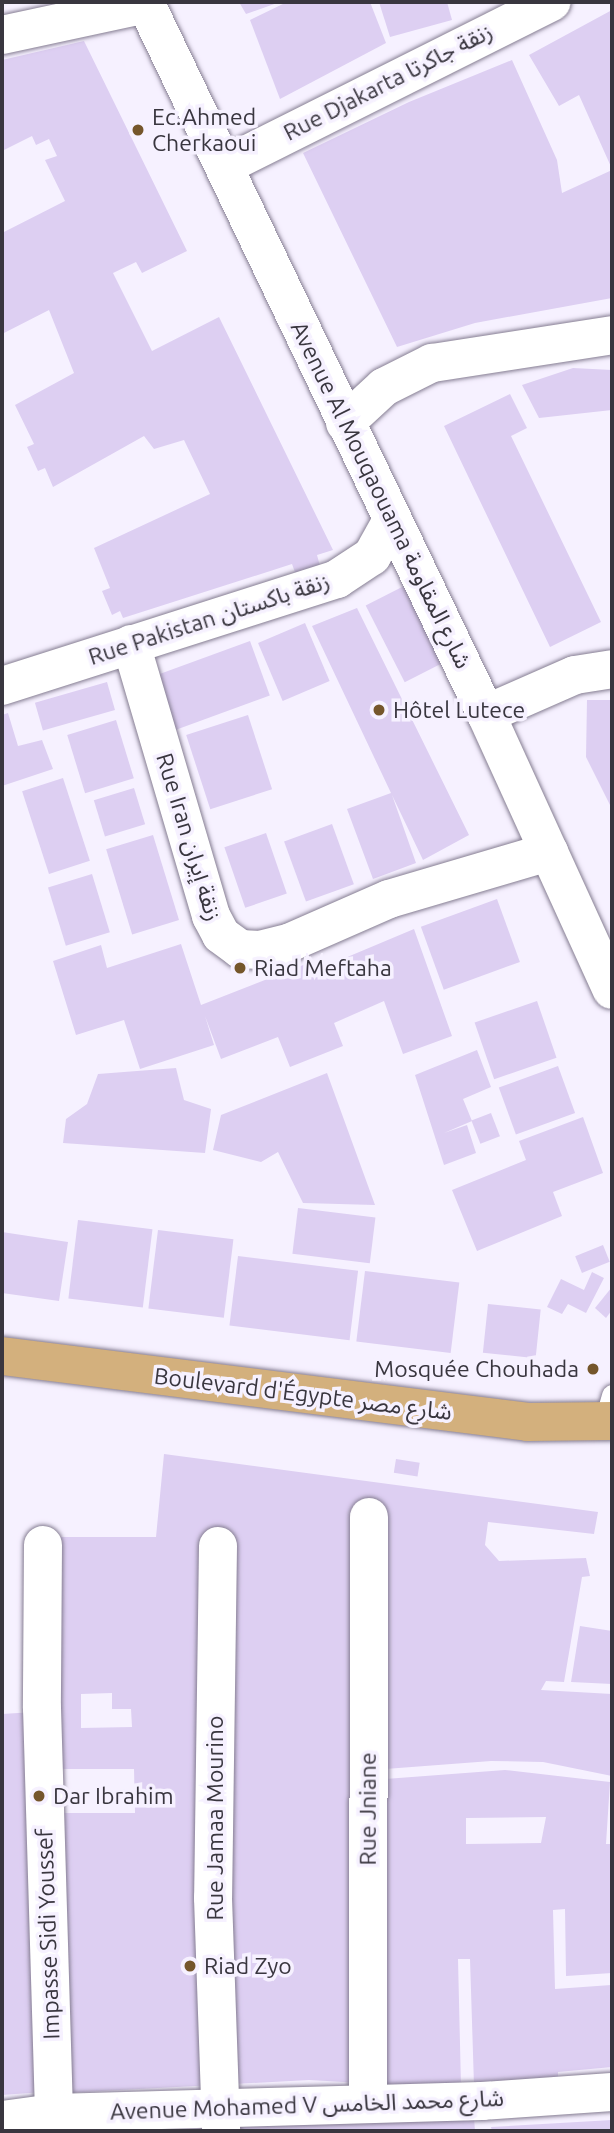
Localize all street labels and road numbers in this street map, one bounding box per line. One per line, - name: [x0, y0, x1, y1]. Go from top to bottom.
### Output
- street label: Rue Djakarta زنقة جاكرتا: [279, 17, 497, 147]
- street label: Avenue Al Mouqaouama شارع المقاومة: [285, 317, 477, 673]
- street label: Rue Pakistan زنقة باكستان: [85, 567, 333, 671]
- street label: Rue Iran زنقة إيران: [150, 750, 228, 924]
- street label: Boulevard d'Égypte شارع مصر: [153, 1362, 453, 1426]
- street label: Rue Jamaa Mourino: [201, 1716, 229, 1920]
- street label: Rue Jniane: [354, 1752, 382, 1866]
- street label: Impasse Sidi Youssef: [31, 1828, 65, 2040]
- street label: Avenue Mohamed V شارع محمد الخامس: [110, 2084, 504, 2126]

